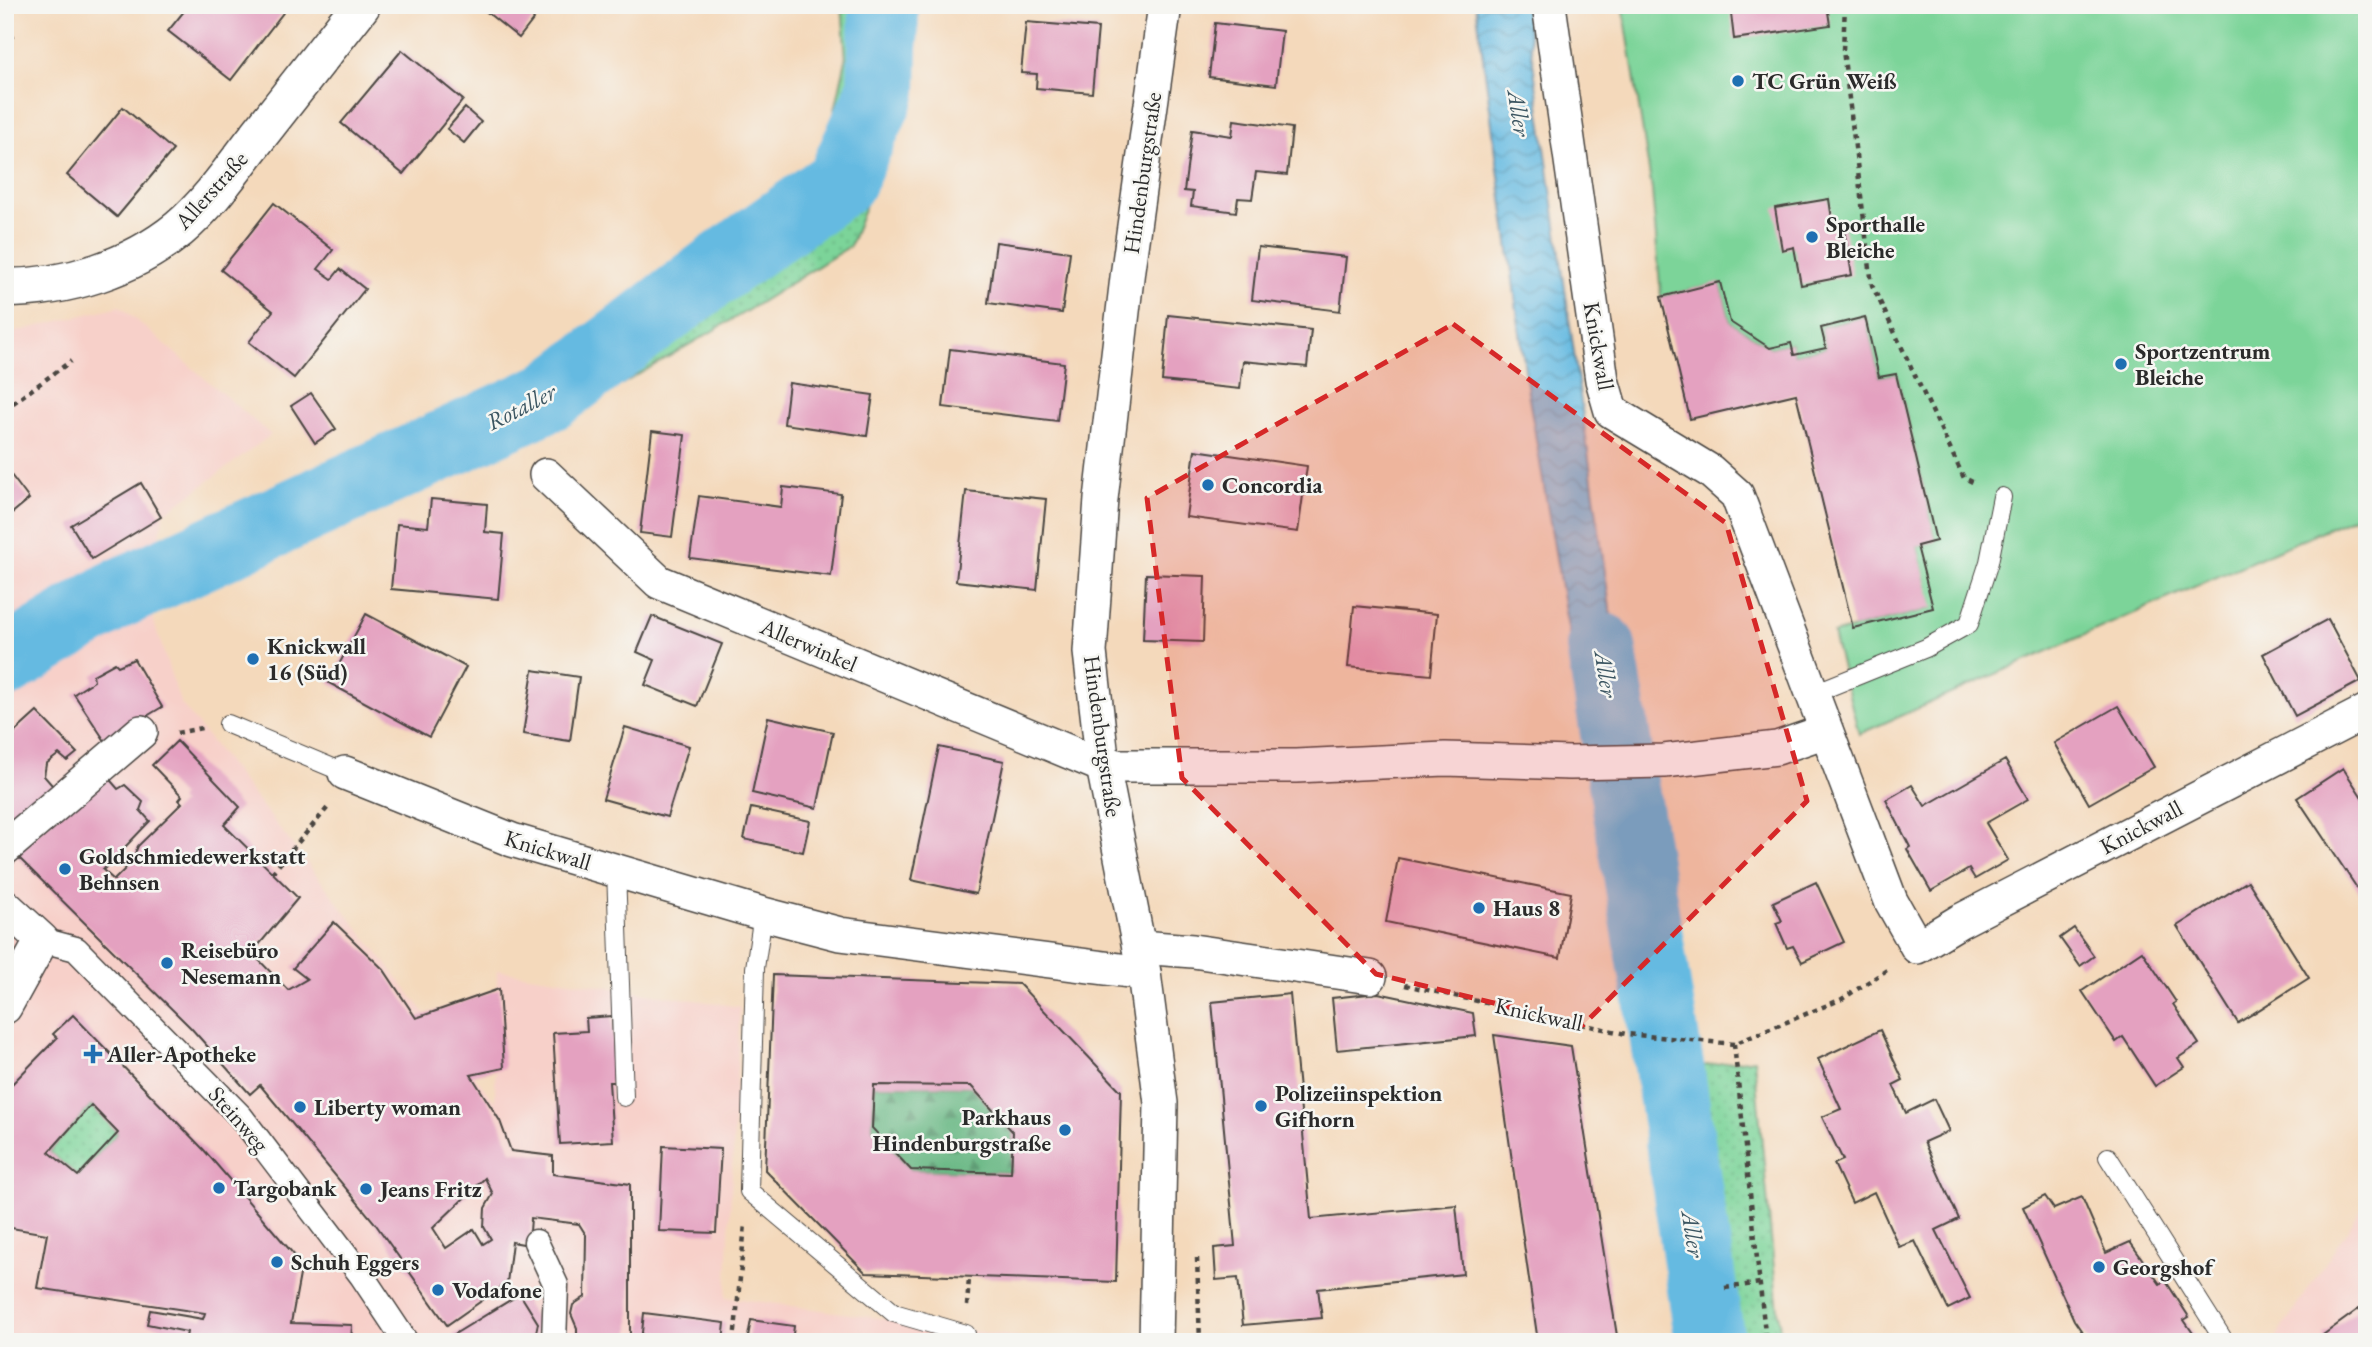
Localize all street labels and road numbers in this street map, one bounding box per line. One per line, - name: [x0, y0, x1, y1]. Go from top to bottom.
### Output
- street label: Hindenburgstraße: [1116, 90, 1168, 256]
- street label: Allerstraße: [167, 144, 254, 236]
- street label: Knickwall: [1576, 299, 1622, 393]
- street label: Allerwinkel: [755, 611, 862, 679]
- street label: Hindenburgstraße: [1077, 653, 1129, 819]
- street label: Knickwall: [2095, 793, 2188, 861]
- street label: Knickwall: [501, 823, 596, 878]
- street label: Knickwall: [1492, 990, 1586, 1038]
- street label: Steinweg: [202, 1080, 277, 1159]

